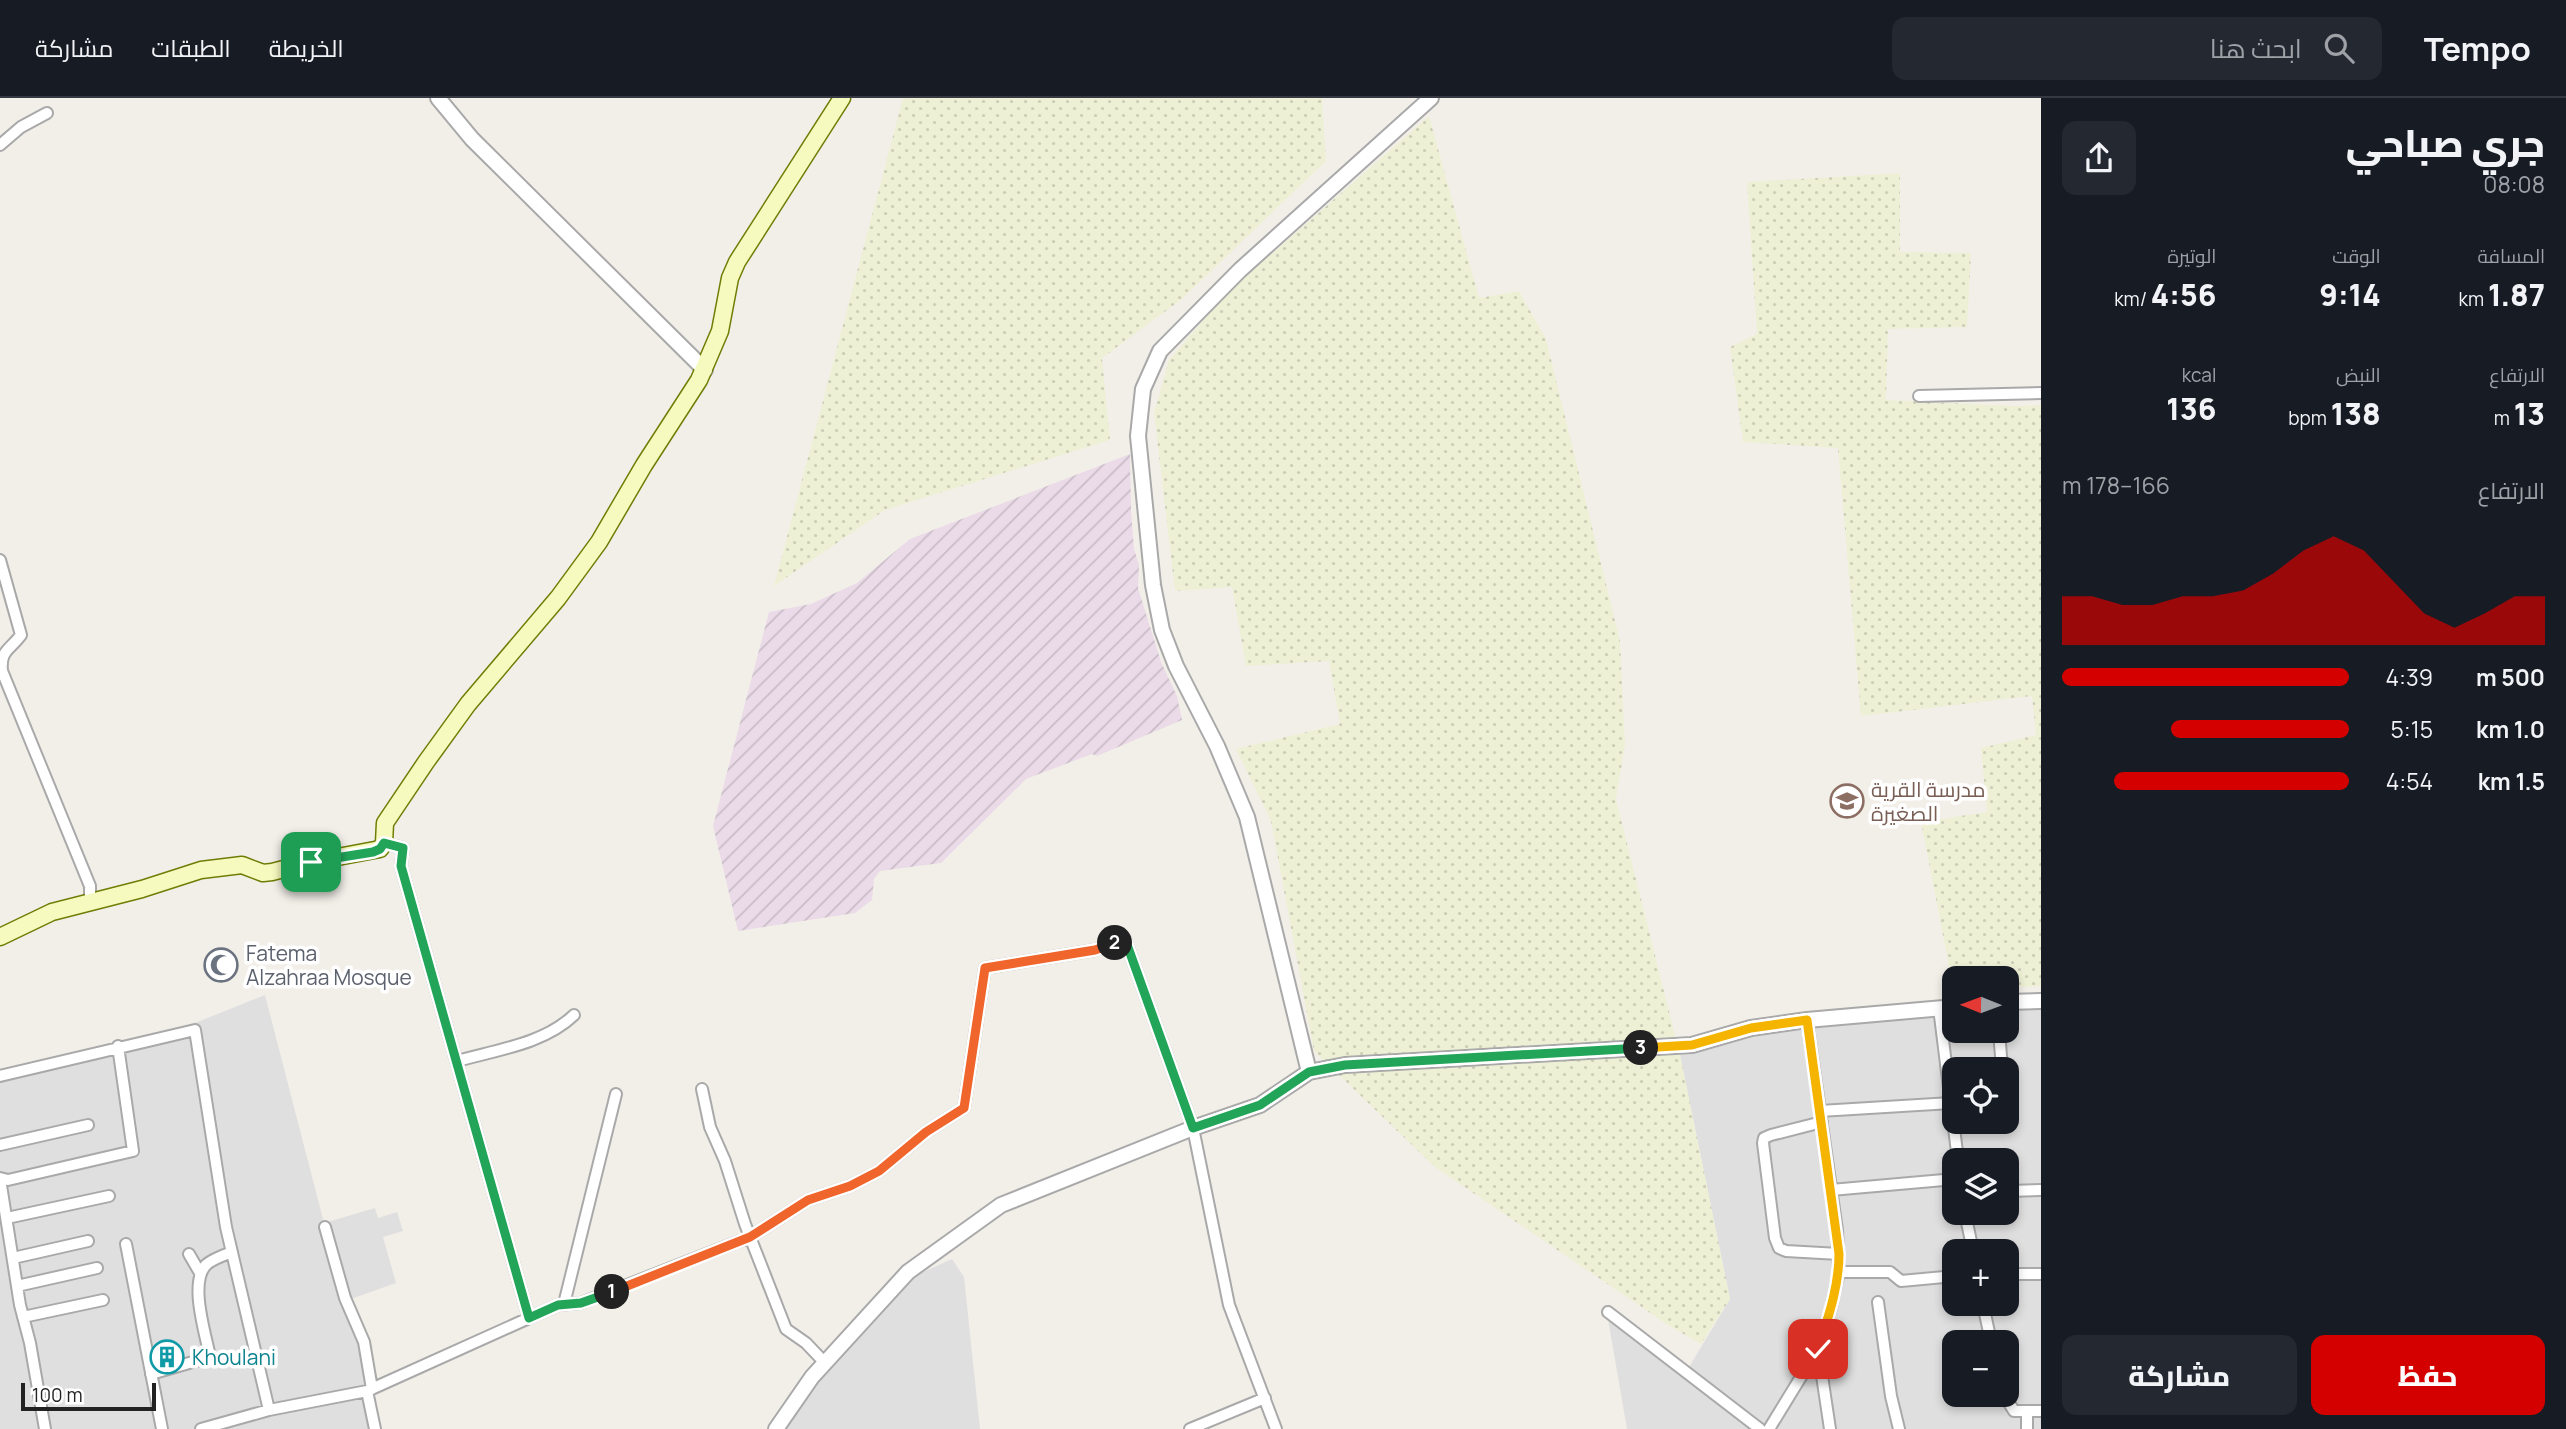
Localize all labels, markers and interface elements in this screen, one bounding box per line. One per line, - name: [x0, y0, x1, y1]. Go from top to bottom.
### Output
- search box: [1892, 17, 2382, 80]
- text: Tempo: [2424, 26, 2531, 71]
- icon: search: [2320, 29, 2358, 67]
- text: ابحث هنا: [2210, 30, 2302, 66]
- text: مشاركة: [35, 31, 113, 64]
- text: الطبقات: [151, 31, 231, 64]
- text: الخريطة: [269, 31, 344, 64]
- text: جري صباحي: [2346, 116, 2545, 168]
- button: share: [2062, 121, 2136, 195]
- text: 08:08: [2483, 168, 2545, 200]
- text: الوتيرة: [2168, 243, 2216, 269]
- text: الوقت: [2332, 243, 2381, 269]
- text: المسافة: [2477, 243, 2545, 269]
- text: 4:56: [2151, 274, 2216, 315]
- text: 9:14: [2319, 274, 2381, 315]
- text: 1.87: [2488, 274, 2545, 315]
- text: /km: [2114, 286, 2151, 312]
- text: km: [2459, 286, 2488, 312]
- text: kcal: [2182, 362, 2216, 388]
- text: النبض: [2336, 362, 2381, 388]
- text: الارتفاع: [2489, 362, 2545, 388]
- text: 136: [2166, 388, 2216, 429]
- text: 138: [2331, 393, 2381, 434]
- text: 13: [2514, 393, 2545, 434]
- text: bpm: [2288, 405, 2331, 431]
- text: m: [2494, 405, 2514, 431]
- text: 166–178 m: [2062, 469, 2170, 501]
- text: الارتفاع: [2478, 474, 2545, 506]
- text: 4:39: [2386, 661, 2433, 693]
- text: 500 m: [2476, 661, 2545, 693]
- text: 5:15: [2391, 713, 2433, 745]
- text: 1.0 km: [2476, 713, 2545, 745]
- text: 4:54: [2386, 765, 2433, 797]
- text: 1.5 km: [2478, 765, 2545, 797]
- place label: مدرسة القرية الصغيرة: [1871, 775, 1986, 827]
- school or university icon: مدرسة القرية الصغيرة: [1828, 782, 1866, 820]
- pin: [281, 832, 341, 892]
- icon: arrive: [292, 843, 330, 881]
- pin: 2: [1098, 926, 1132, 960]
- text: 2: [1109, 929, 1120, 955]
- place label: Fatema Alzahraa Mosque: [246, 939, 412, 991]
- mosque icon: Fatema Alzahraa Mosque: [202, 946, 240, 984]
- north arrow: [1942, 966, 2020, 1043]
- map controls: [1942, 966, 2019, 1407]
- pin: 3: [1624, 1030, 1658, 1066]
- text: 3: [1635, 1034, 1646, 1060]
- button: locate: [1942, 1057, 2019, 1134]
- button: layers: [1942, 1148, 2019, 1225]
- button: +: [1942, 1239, 2019, 1316]
- pin: 1: [594, 1274, 630, 1310]
- text: 1: [607, 1278, 616, 1304]
- pin: [1788, 1319, 1848, 1379]
- icon: check: [1799, 1330, 1837, 1368]
- button: −: [1942, 1330, 2019, 1407]
- button: مشاركة: [2062, 1335, 2297, 1415]
- button: حفظ: [2311, 1335, 2545, 1415]
- building icon: Khoulani: [148, 1338, 186, 1376]
- place label: Khoulani: [192, 1343, 276, 1371]
- scale bar: [21, 1380, 156, 1412]
- text: 100 m: [32, 1382, 83, 1408]

